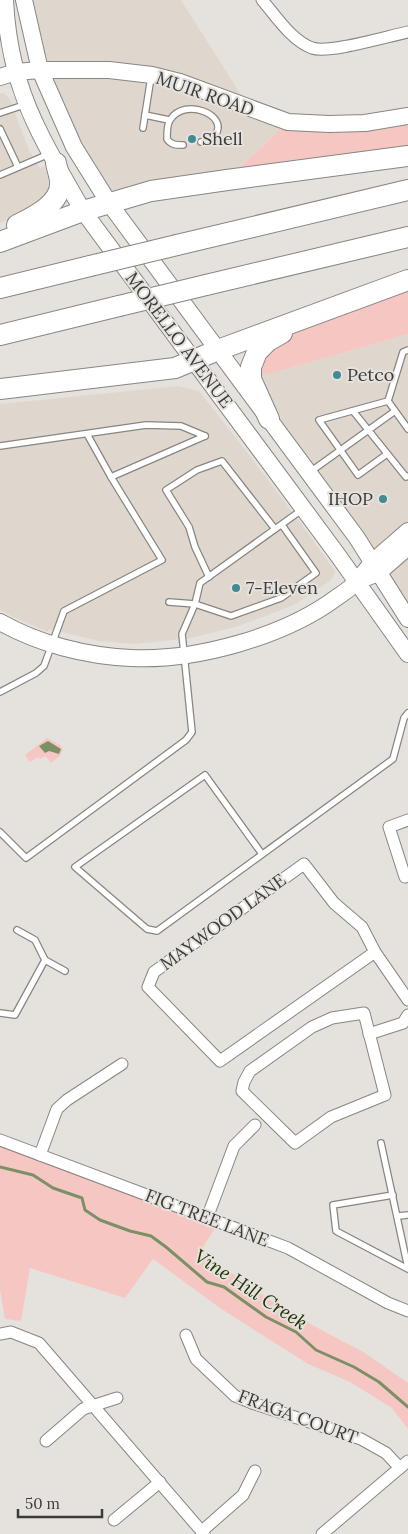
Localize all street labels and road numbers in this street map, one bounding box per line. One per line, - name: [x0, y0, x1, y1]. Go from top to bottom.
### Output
- street label: MUIR ROAD: [153, 66, 257, 121]
- street label: MORELLO AVENUE: [121, 267, 238, 412]
- street label: MAYWOOD LANE: [155, 868, 290, 975]
- street label: FIG TREE LANE: [142, 1183, 272, 1252]
- street label: FRAGA COURT: [235, 1384, 362, 1449]

